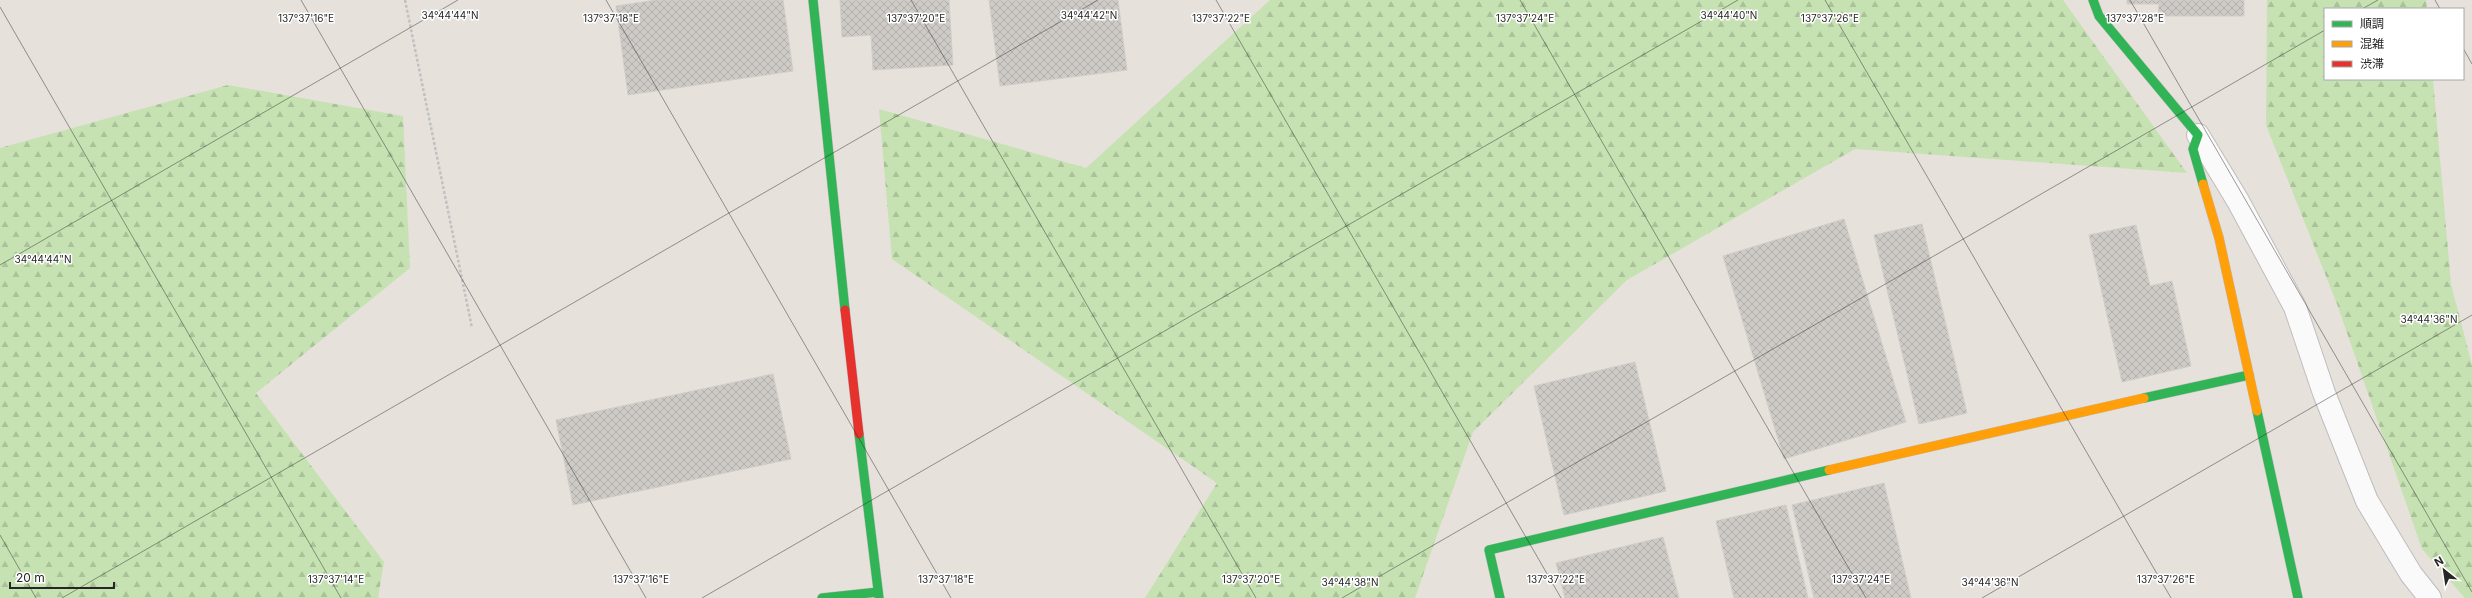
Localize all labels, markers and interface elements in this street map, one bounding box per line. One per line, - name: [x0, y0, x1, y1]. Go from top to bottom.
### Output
- legend: [2324, 8, 2464, 80]
- text: 34°44'44"N: [422, 9, 478, 21]
- text: 34°44'42"N: [1061, 9, 1117, 21]
- text: 34°44'40"N: [1701, 9, 1757, 21]
- text: 137°37'16"E: [278, 12, 334, 24]
- text: 137°37'18"E: [583, 12, 639, 24]
- text: 137°37'20"E: [887, 12, 945, 24]
- text: 137°37'22"E: [1192, 12, 1250, 24]
- text: 137°37'24"E: [1496, 12, 1554, 24]
- text: 137°37'26"E: [1801, 12, 1859, 24]
- text: 137°37'28"E: [2106, 12, 2164, 24]
- text: 順調: [2360, 16, 2384, 31]
- text: 混雑: [2360, 36, 2384, 51]
- text: 渋滞: [2360, 56, 2384, 71]
- text: 34°44'44"N: [15, 253, 71, 265]
- text: 34°44'36"N: [2400, 313, 2458, 325]
- north arrow: [2424, 550, 2464, 590]
- text: N: [2432, 553, 2446, 569]
- scale bar: [10, 564, 114, 590]
- text: 20 m: [16, 570, 45, 585]
- text: 137°37'14"E: [308, 573, 364, 585]
- text: 137°37'16"E: [613, 573, 669, 585]
- text: 137°37'18"E: [918, 573, 974, 585]
- text: 137°37'20"E: [1222, 573, 1280, 585]
- text: 137°37'22"E: [1527, 573, 1585, 585]
- text: 137°37'24"E: [1832, 573, 1890, 585]
- text: 137°37'26"E: [2137, 573, 2195, 585]
- text: 34°44'38"N: [1321, 576, 1379, 588]
- text: 34°44'36"N: [1961, 576, 2019, 588]

